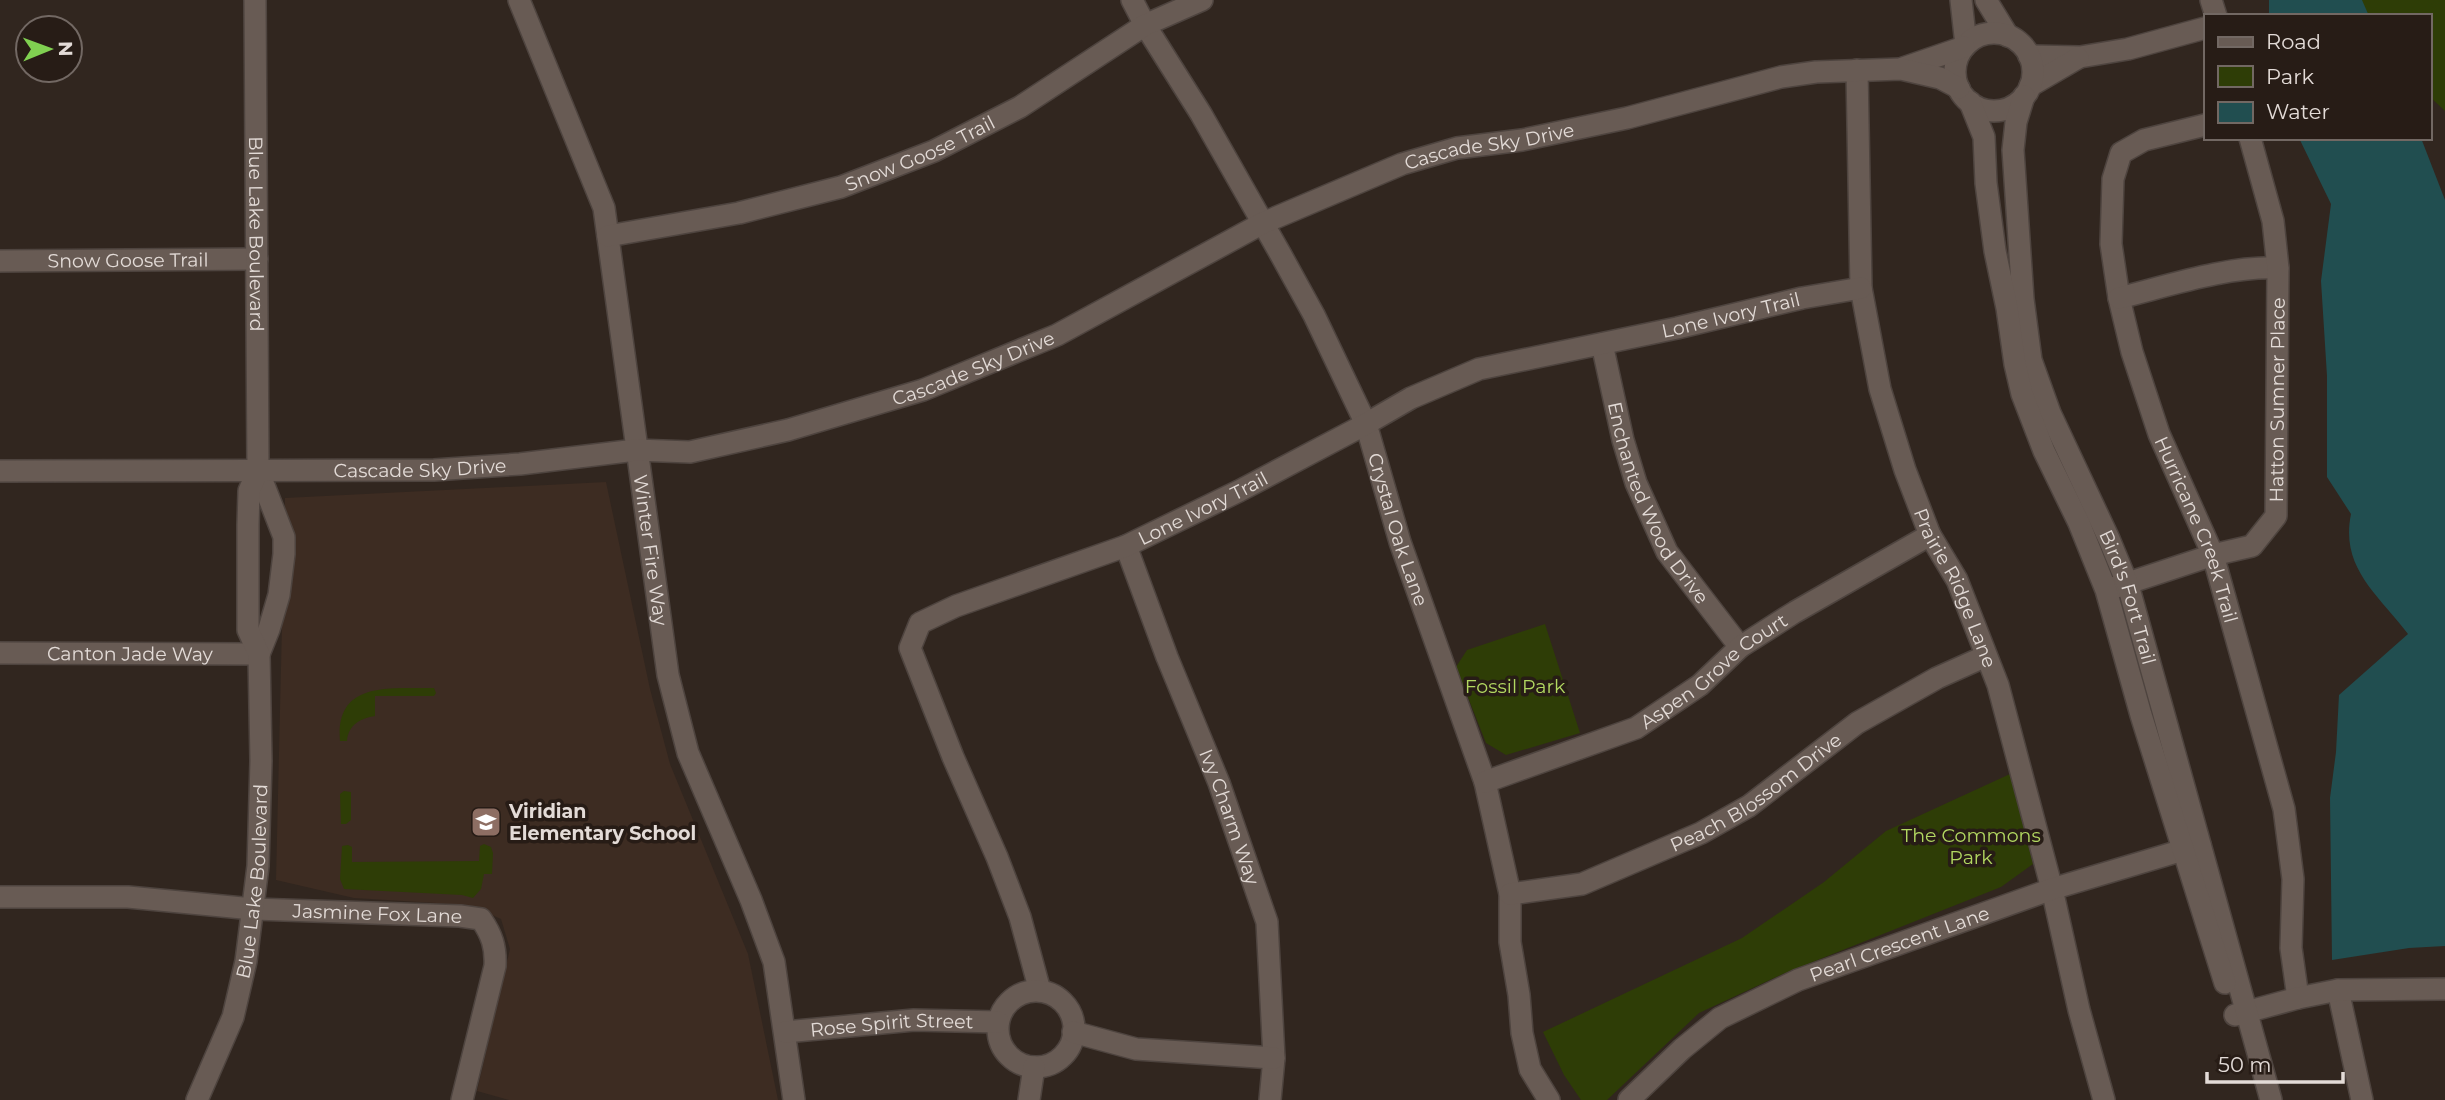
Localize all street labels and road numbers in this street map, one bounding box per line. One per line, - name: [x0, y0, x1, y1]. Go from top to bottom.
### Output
- street label: Snow Goose Trail: [842, 111, 999, 196]
- street label: Cascade Sky Drive: [1402, 118, 1576, 175]
- street label: Blue Lake Boulevard: [244, 136, 268, 332]
- street label: Snow Goose Trail: [47, 248, 209, 273]
- street label: Lone Ivory Trail: [1659, 288, 1802, 343]
- street label: Hatton Sumner Place: [2265, 297, 2290, 502]
- street label: Cascade Sky Drive: [889, 326, 1058, 411]
- street label: Enchanted Wood Drive: [1603, 400, 1713, 608]
- street label: Hurricane Creek Trail: [2150, 433, 2242, 626]
- street label: Crystal Oak Lane: [1363, 450, 1433, 609]
- street label: Cascade Sky Drive: [334, 454, 507, 482]
- street label: Lone Ivory Trail: [1134, 467, 1272, 550]
- street label: Winter Fire Way: [629, 473, 672, 628]
- street label: Prairie Ridge Lane: [1909, 505, 2001, 671]
- street label: Bird's Fort Trail: [2094, 526, 2161, 667]
- street label: Aspen Grove Court: [1636, 609, 1792, 734]
- street label: Canton Jade Way: [47, 642, 214, 666]
- street label: Peach Blossom Drive: [1667, 728, 1846, 857]
- street label: Ivy Charm Way: [1194, 746, 1264, 888]
- street label: Blue Lake Boulevard: [231, 784, 272, 981]
- street label: Jasmine Fox Lane: [291, 899, 463, 928]
- street label: Pearl Crescent Lane: [1806, 901, 1993, 987]
- street label: Rose Spirit Street: [809, 1009, 974, 1042]

